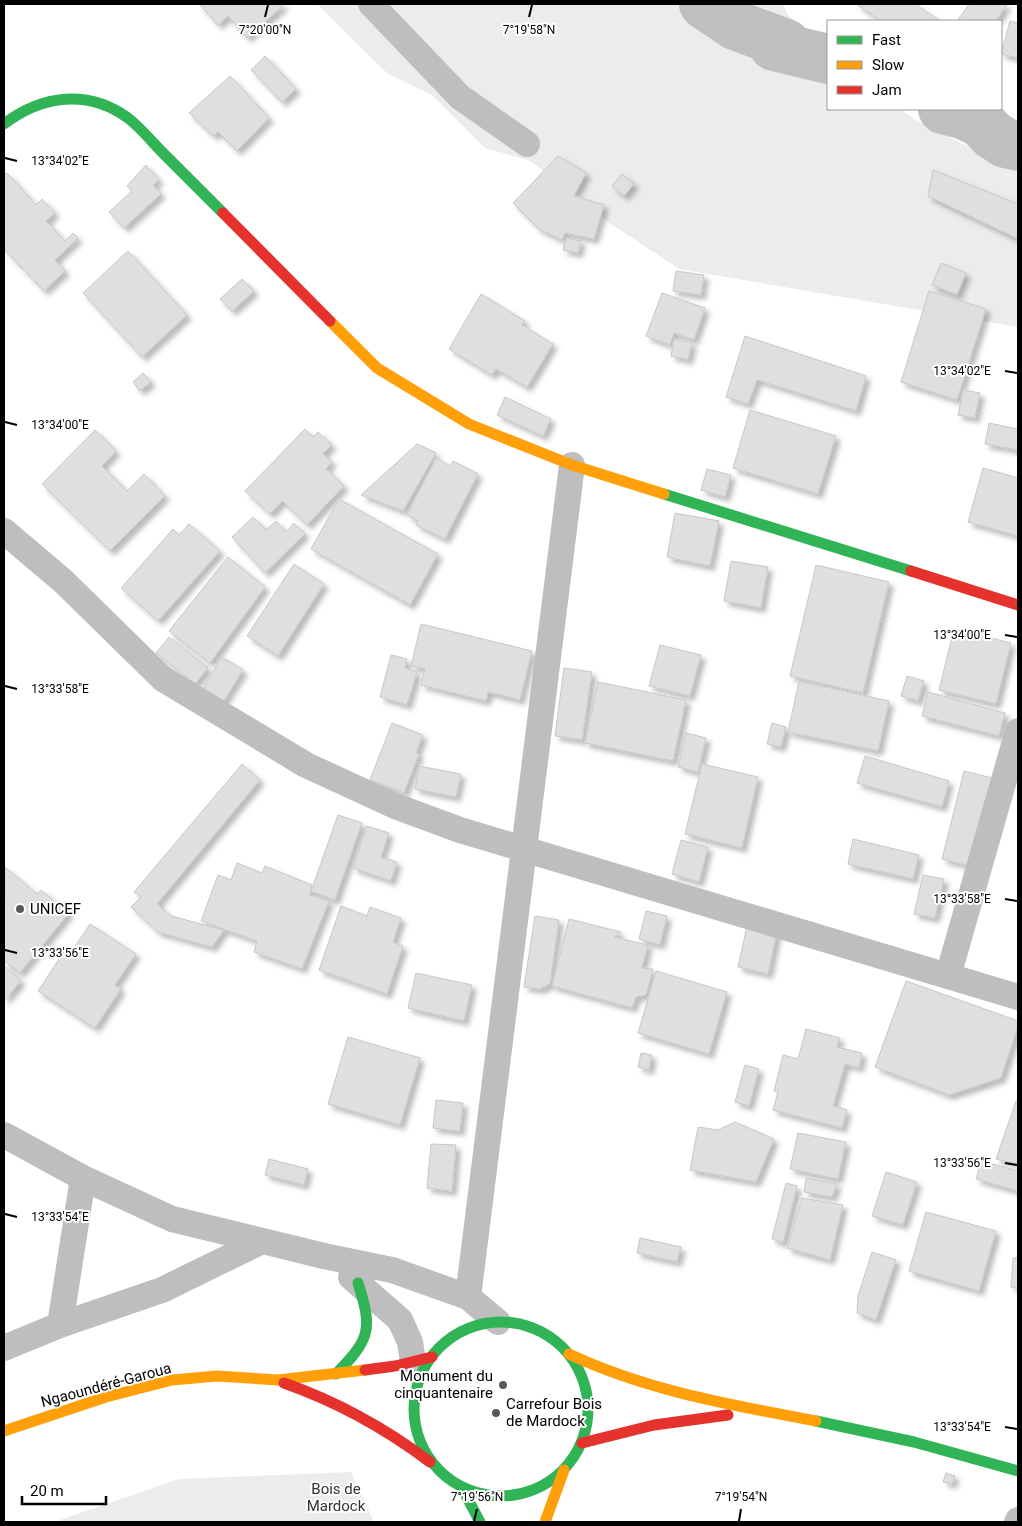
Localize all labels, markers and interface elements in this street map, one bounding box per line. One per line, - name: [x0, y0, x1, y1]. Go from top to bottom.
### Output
- legend: [827, 20, 1002, 110]
- text: 7°20'00"N: [239, 23, 291, 37]
- text: 7°19'58"N: [503, 23, 555, 37]
- text: Fast: [872, 31, 901, 49]
- text: Slow: [872, 56, 904, 74]
- text: Jam: [872, 81, 902, 99]
- text: 13°34'02"E: [31, 154, 89, 168]
- text: 13°34'02"E: [933, 364, 991, 378]
- text: 13°34'00"E: [31, 418, 89, 432]
- text: 13°34'00"E: [933, 628, 991, 642]
- text: 13°33'58"E: [31, 682, 89, 696]
- text: 13°33'58"E: [933, 892, 991, 906]
- place label: UNICEF: [30, 900, 81, 918]
- marker: UNICEF: [14, 903, 26, 915]
- text: 13°33'56"E: [31, 946, 89, 960]
- text: 13°33'56"E: [933, 1156, 991, 1170]
- text: 13°33'54"E: [31, 1210, 89, 1224]
- street label: Ngaoundéré-Garoua: [39, 1359, 173, 1411]
- place label: Monument du cinquantenaire: [394, 1367, 493, 1402]
- marker: Monument du cinquantenaire: [497, 1379, 509, 1391]
- place label: Carrefour Bois de Mardock: [506, 1395, 602, 1430]
- marker: Carrefour Bois de Mardock: [490, 1407, 502, 1419]
- text: 13°33'54"E: [933, 1420, 991, 1434]
- scale bar: [22, 1474, 106, 1506]
- park label: Bois de Mardock: [307, 1480, 366, 1515]
- text: 20 m: [30, 1482, 64, 1500]
- text: 7°19'56"N: [451, 1490, 503, 1504]
- text: 7°19'54"N: [715, 1490, 767, 1504]

